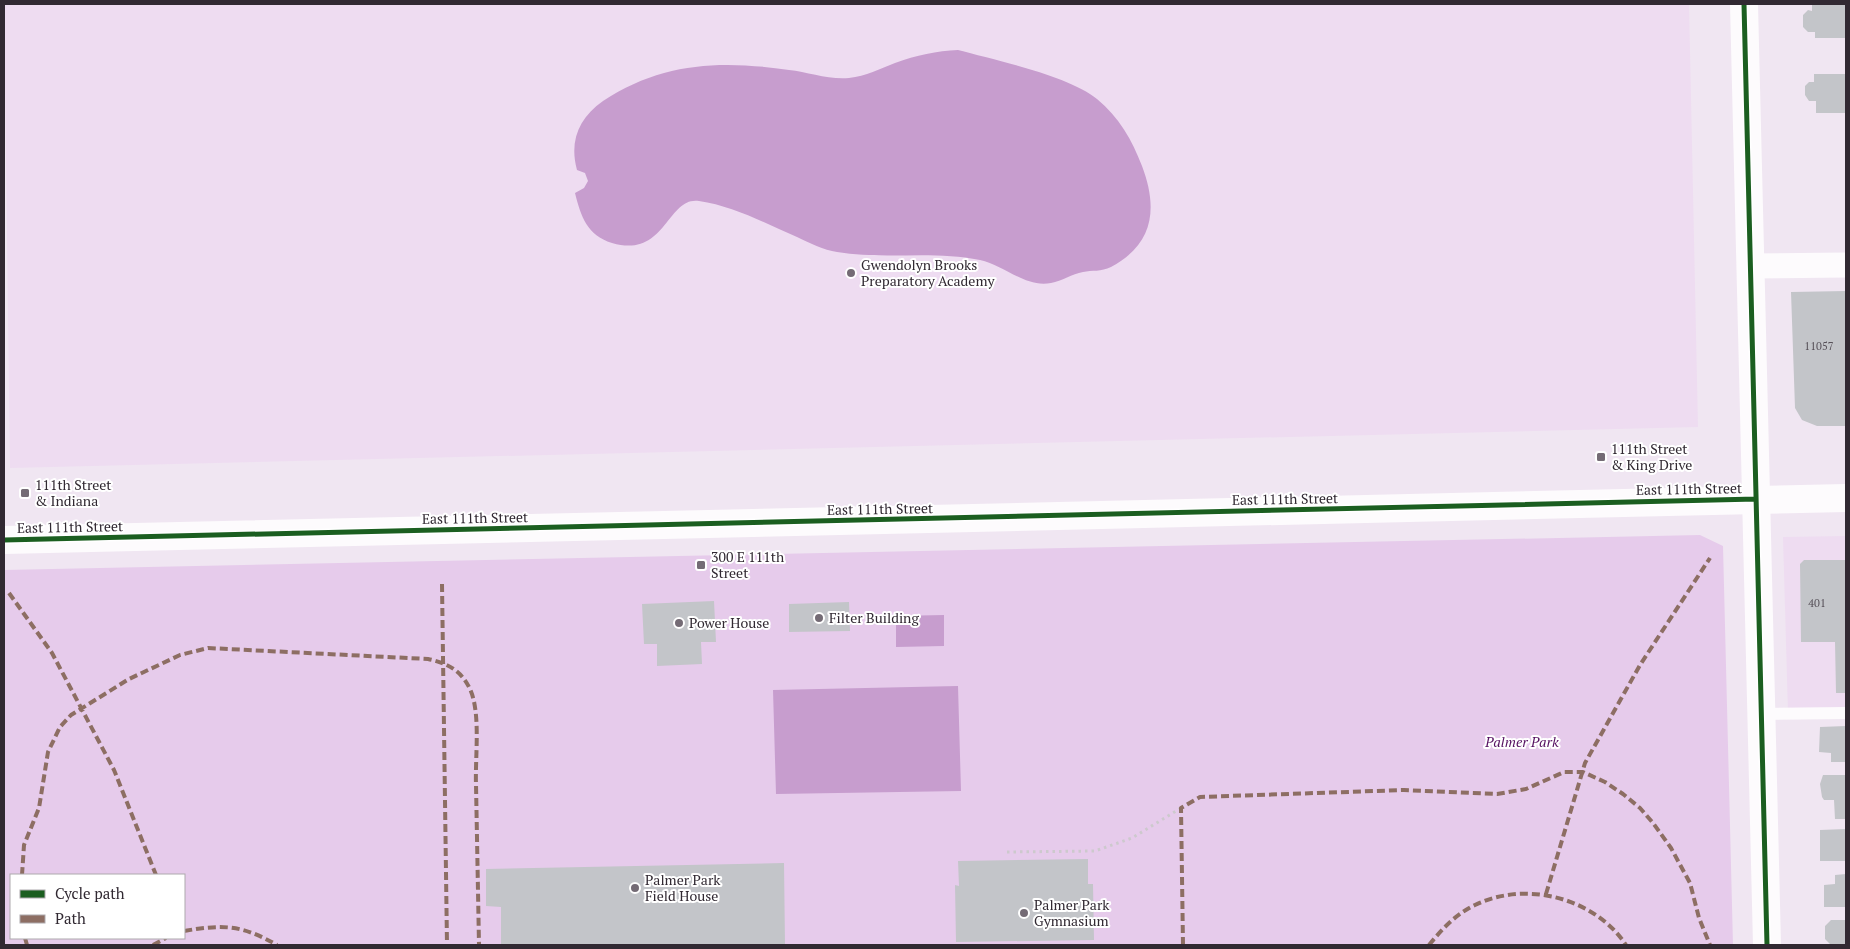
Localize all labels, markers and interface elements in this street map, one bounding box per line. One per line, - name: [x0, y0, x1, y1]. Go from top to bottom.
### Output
- place label: Gwendolyn Brooks Preparatory Academy: [861, 255, 995, 290]
- marker: Gwendolyn Brooks Preparatory Academy: [845, 267, 857, 279]
- house number: 11057: [1804, 339, 1834, 353]
- place label: 111th Street & King Drive: [1611, 439, 1692, 474]
- marker: 111th Street & King Drive: [1595, 451, 1607, 463]
- place label: 111th Street & Indiana: [35, 475, 112, 510]
- street label: East 111th Street: [1636, 478, 1743, 499]
- marker: 111th Street & Indiana: [19, 487, 31, 499]
- street label: East 111th Street: [1232, 488, 1339, 509]
- street label: East 111th Street: [827, 498, 934, 519]
- street label: East 111th Street: [422, 507, 529, 528]
- street label: East 111th Street: [17, 516, 124, 537]
- place label: 300 E 111th Street: [711, 547, 784, 582]
- marker: 300 E 111th Street: [695, 559, 707, 571]
- house number: 401: [1808, 596, 1826, 610]
- place label: Filter Building: [829, 608, 919, 627]
- marker: Filter Building: [813, 612, 825, 624]
- place label: Power House: [689, 613, 769, 632]
- marker: Power House: [673, 617, 685, 629]
- park label: Palmer Park: [1484, 732, 1559, 751]
- place label: Palmer Park Field House: [645, 870, 721, 905]
- legend: [10, 874, 185, 939]
- marker: Palmer Park Field House: [629, 882, 641, 894]
- text: Cycle path: [55, 883, 125, 903]
- place label: Palmer Park Gymnasium: [1034, 895, 1110, 930]
- marker: Palmer Park Gymnasium: [1018, 907, 1030, 919]
- text: Path: [55, 908, 86, 928]

